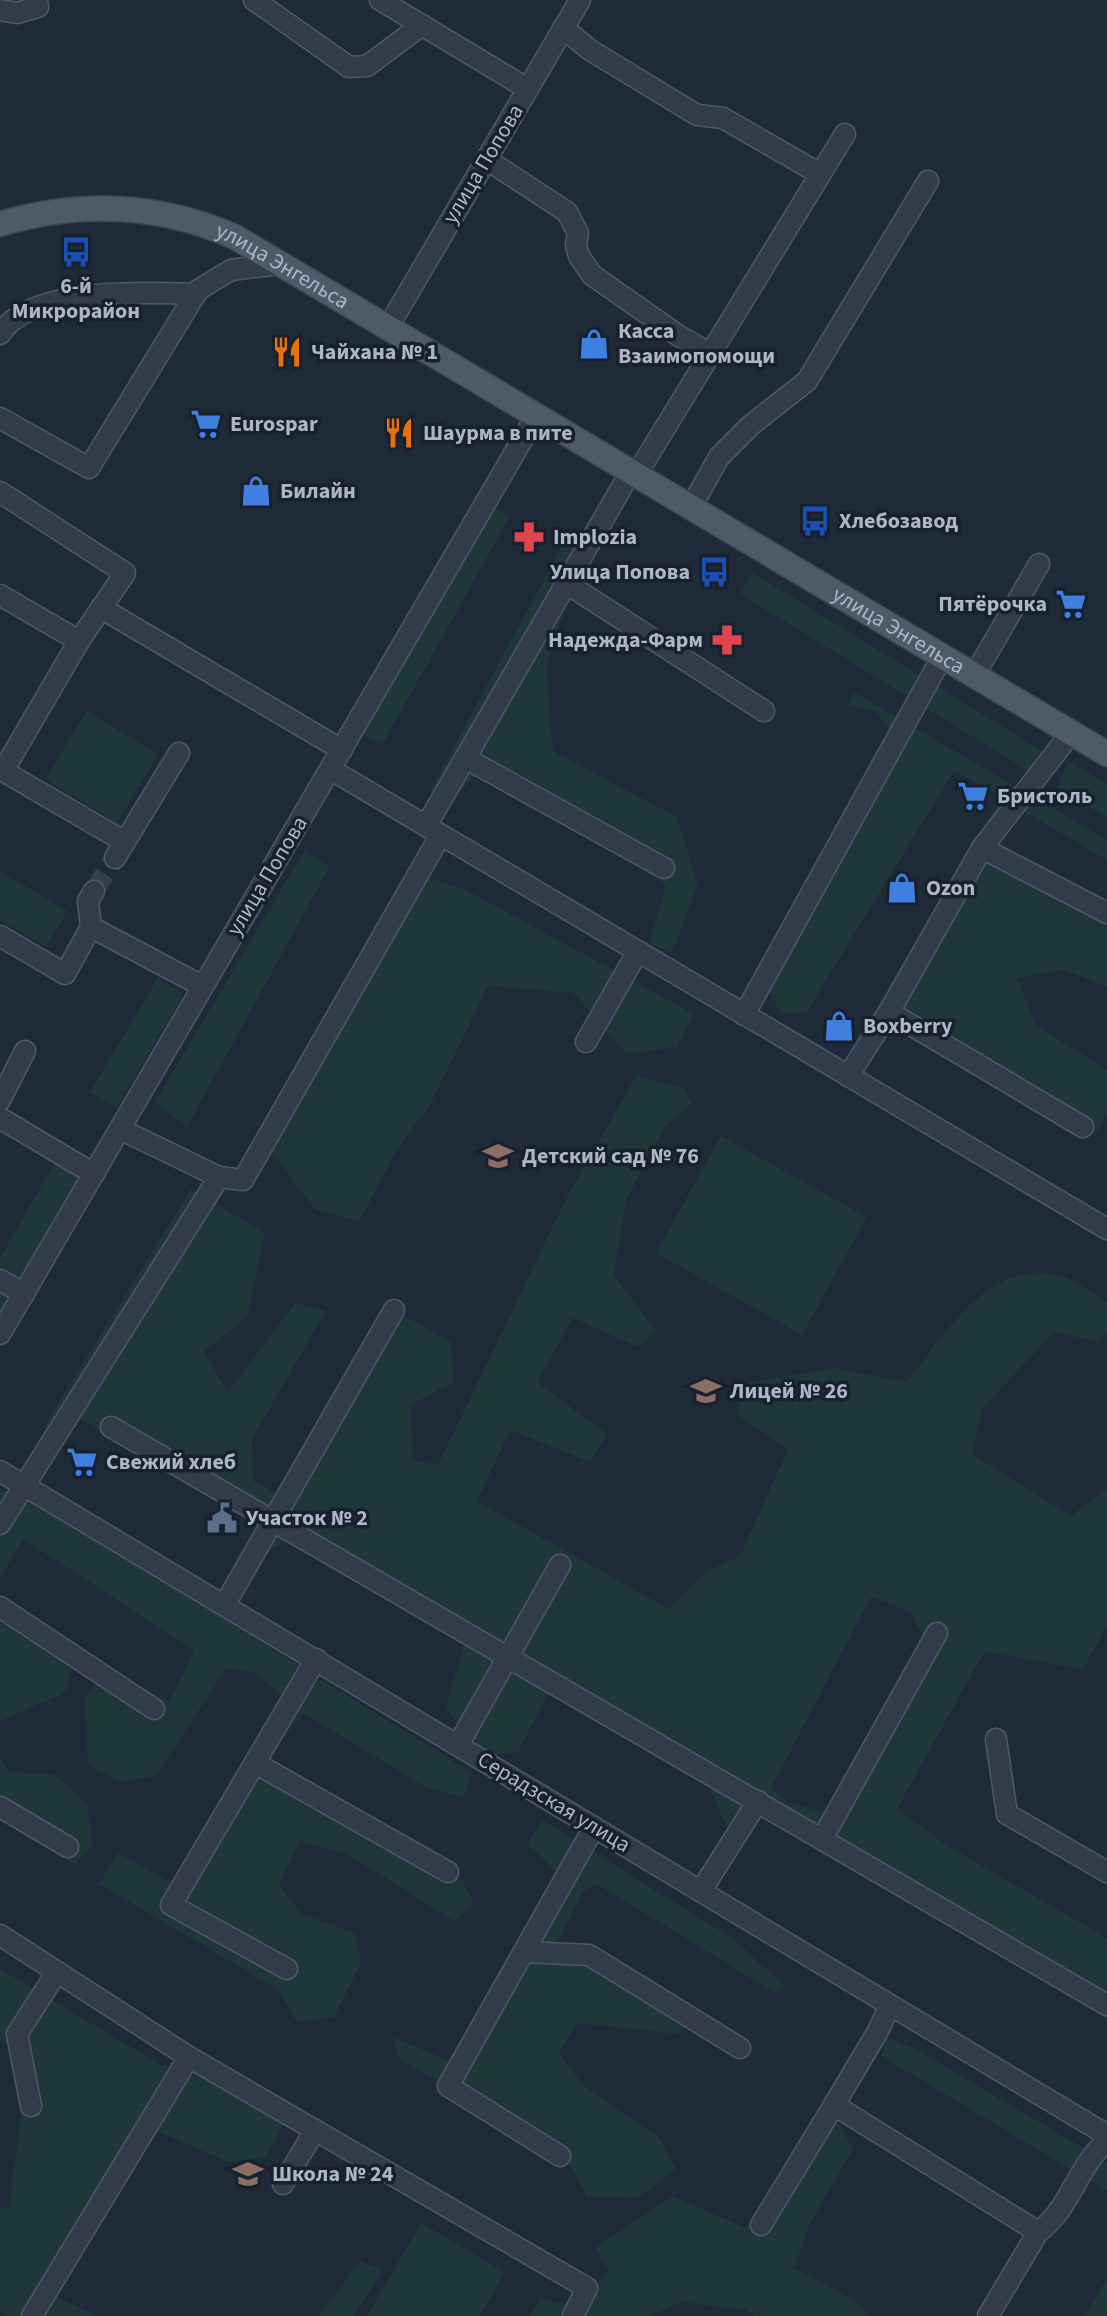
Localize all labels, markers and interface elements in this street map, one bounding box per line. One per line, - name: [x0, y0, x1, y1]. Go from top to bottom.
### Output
- street label: улица Попова: [435, 98, 531, 230]
- street label: улица Энгельса: [211, 215, 355, 317]
- bus stop icon: 6-й Микрорайон: [59, 235, 93, 269]
- place label: 6-й Микрорайон: [12, 270, 140, 327]
- place label: Касса Взаимопомощи: [618, 315, 775, 372]
- shop icon: Касса Взаимопомощи: [577, 327, 611, 361]
- restaurant icon: Чайхана № 1: [270, 335, 304, 369]
- place label: Чайхана № 1: [311, 336, 438, 368]
- supermarket icon: Eurospar: [189, 407, 223, 441]
- place label: Eurospar: [230, 408, 318, 440]
- restaurant icon: Шаурма в пите: [382, 416, 416, 450]
- place label: Шаурма в пите: [423, 417, 573, 449]
- shop icon: Билайн: [239, 474, 273, 508]
- place label: Билайн: [280, 475, 356, 507]
- bus stop icon: Хлебозавод: [798, 504, 832, 538]
- place label: Хлебозавод: [839, 505, 958, 537]
- pharmacy icon: Implozia: [512, 520, 546, 554]
- place label: Implozia: [553, 521, 637, 553]
- bus stop icon: Улица Попова: [697, 555, 731, 589]
- place label: Улица Попова: [550, 556, 690, 588]
- street label: улица Энгельса: [826, 579, 971, 682]
- supermarket icon: Пятёрочка: [1054, 587, 1088, 621]
- place label: Пятёрочка: [938, 588, 1047, 620]
- pharmacy icon: Надежда-Фарм: [710, 623, 744, 657]
- place label: Надежда-Фарм: [548, 624, 703, 656]
- supermarket icon: Бристоль: [956, 779, 990, 813]
- place label: Бристоль: [997, 780, 1092, 812]
- street label: улица Попова: [219, 810, 315, 942]
- shop icon: Ozon: [885, 871, 919, 905]
- place label: Ozon: [926, 872, 975, 904]
- shop icon: Boxberry: [822, 1009, 856, 1043]
- place label: Boxberry: [863, 1010, 953, 1042]
- school or university icon: Детский сад № 76: [481, 1139, 515, 1173]
- place label: Детский сад № 76: [522, 1140, 699, 1172]
- school or university icon: Лицей № 26: [689, 1374, 723, 1408]
- place label: Лицей № 26: [729, 1375, 848, 1407]
- supermarket icon: Свежий хлеб: [65, 1445, 99, 1479]
- place label: Свежий хлеб: [106, 1446, 236, 1478]
- public building icon: Участок № 2: [205, 1501, 239, 1535]
- place label: Участок № 2: [246, 1502, 368, 1534]
- street label: Серадзская улица: [471, 1744, 637, 1860]
- school or university icon: Школа № 24: [231, 2157, 265, 2191]
- place label: Школа № 24: [272, 2158, 394, 2190]

